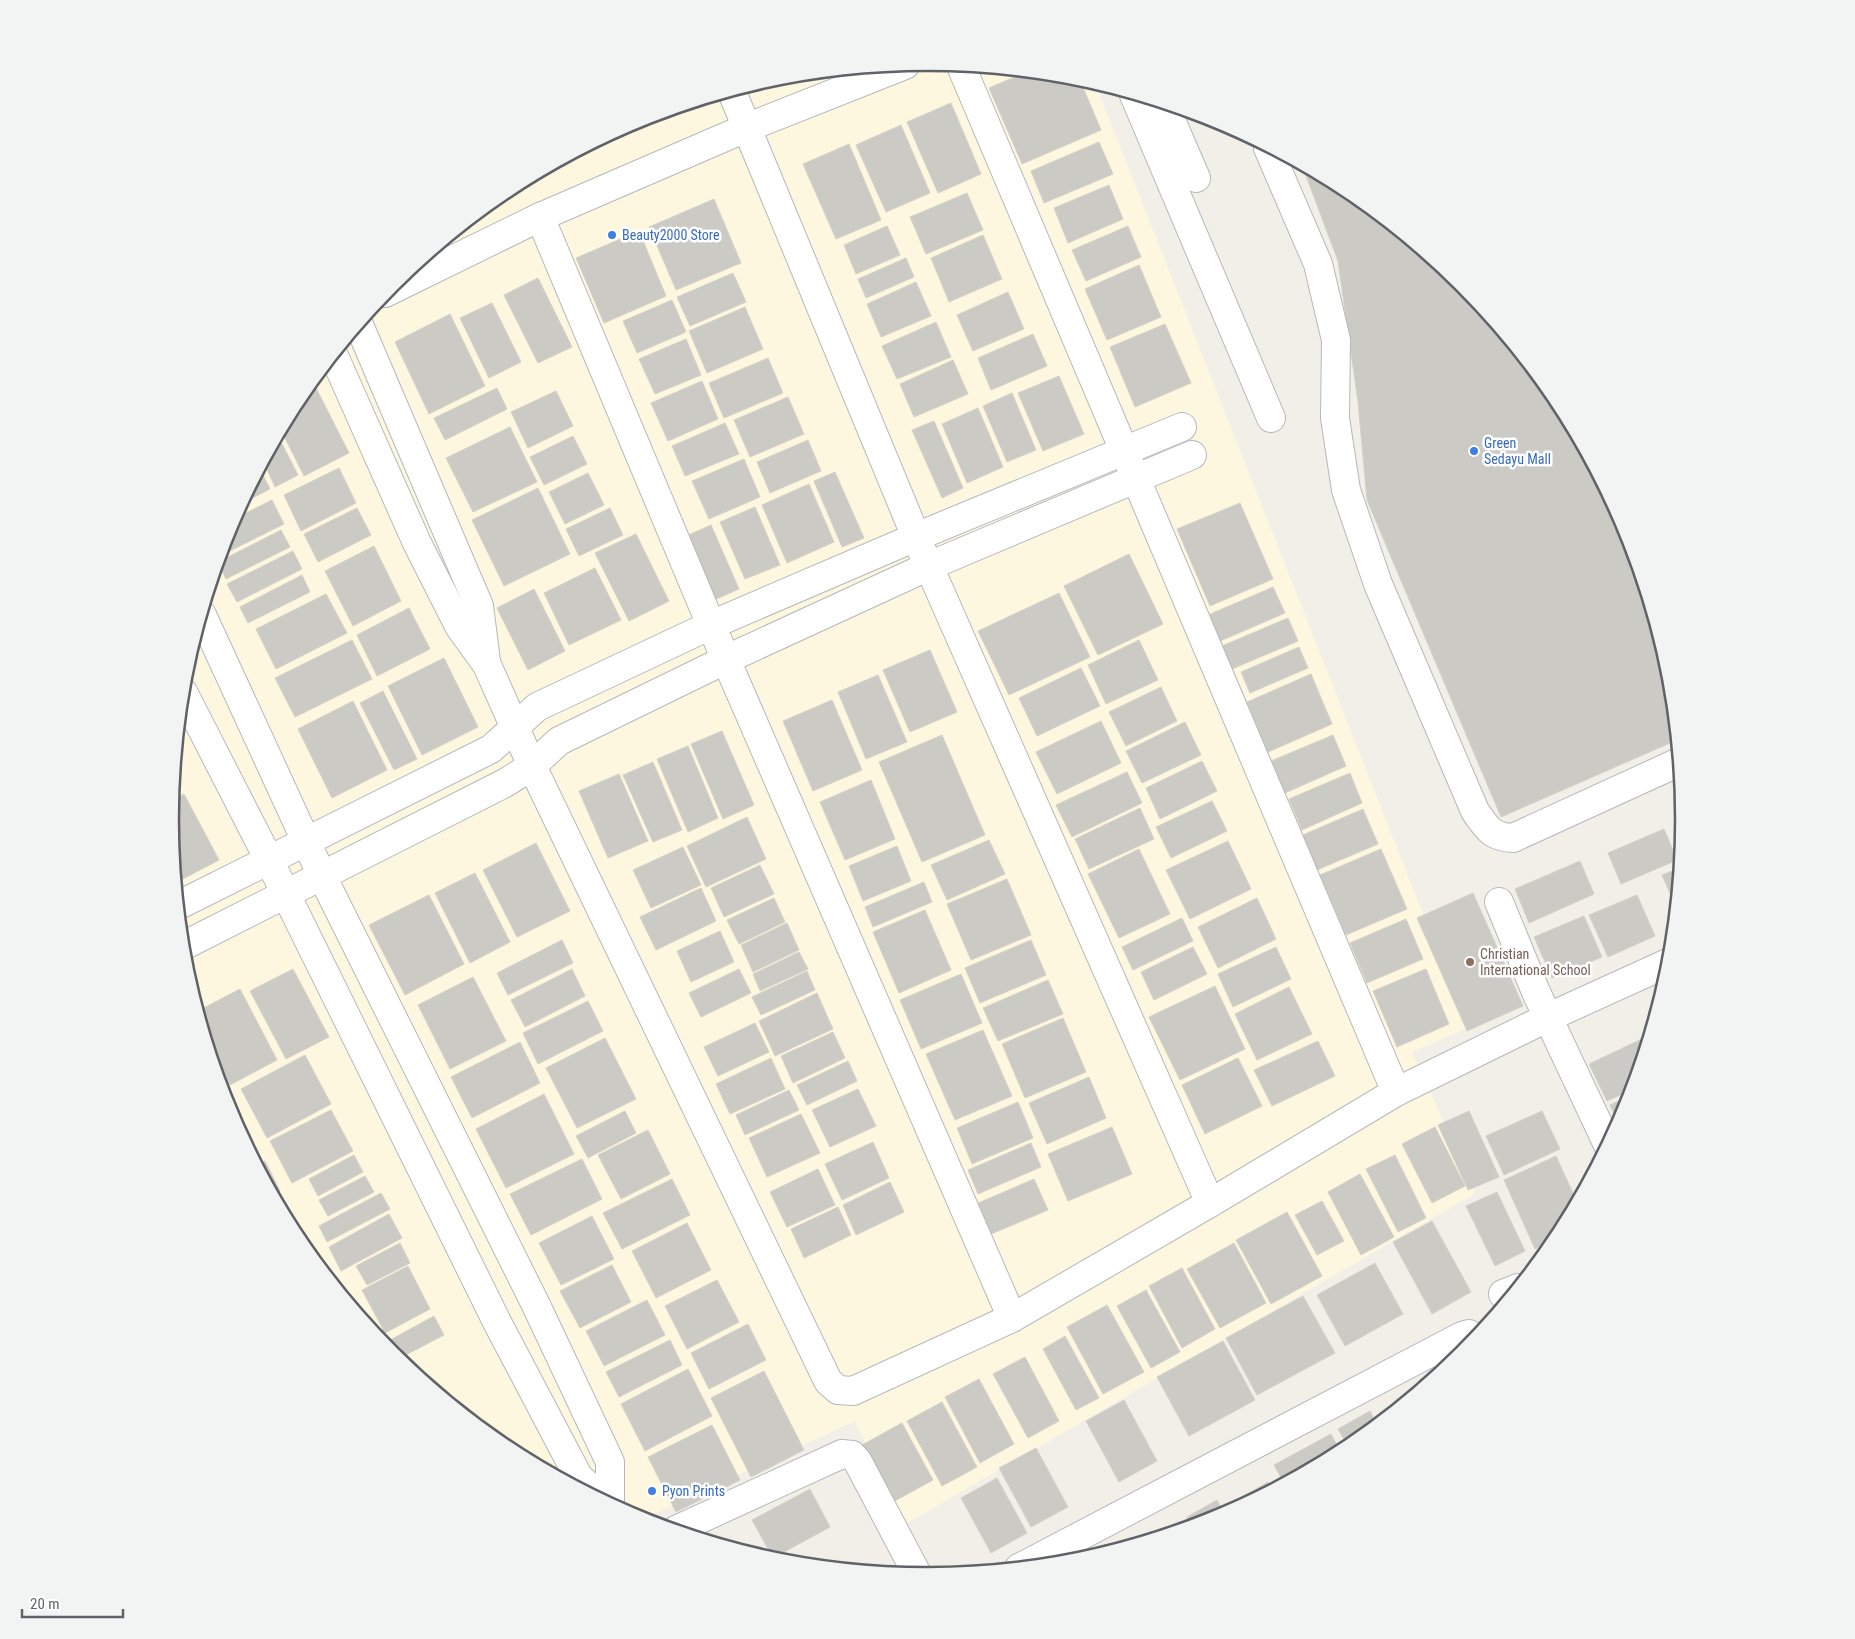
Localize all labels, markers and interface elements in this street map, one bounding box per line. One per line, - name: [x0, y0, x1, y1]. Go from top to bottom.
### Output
- place label: Beauty2000 Store: [622, 227, 720, 243]
- marker: Beauty2000 Store: [606, 229, 618, 241]
- place label: Green Sedayu Mall: [1484, 435, 1551, 467]
- marker: Green Sedayu Mall: [1468, 445, 1480, 457]
- place label: Christian International School: [1480, 946, 1591, 978]
- marker: Christian International School: [1464, 956, 1476, 968]
- place label: Pyon Prints: [662, 1483, 725, 1499]
- marker: Pyon Prints: [646, 1485, 658, 1497]
- scale bar: [22, 1586, 124, 1618]
- text: 20 m: [30, 1595, 60, 1613]

